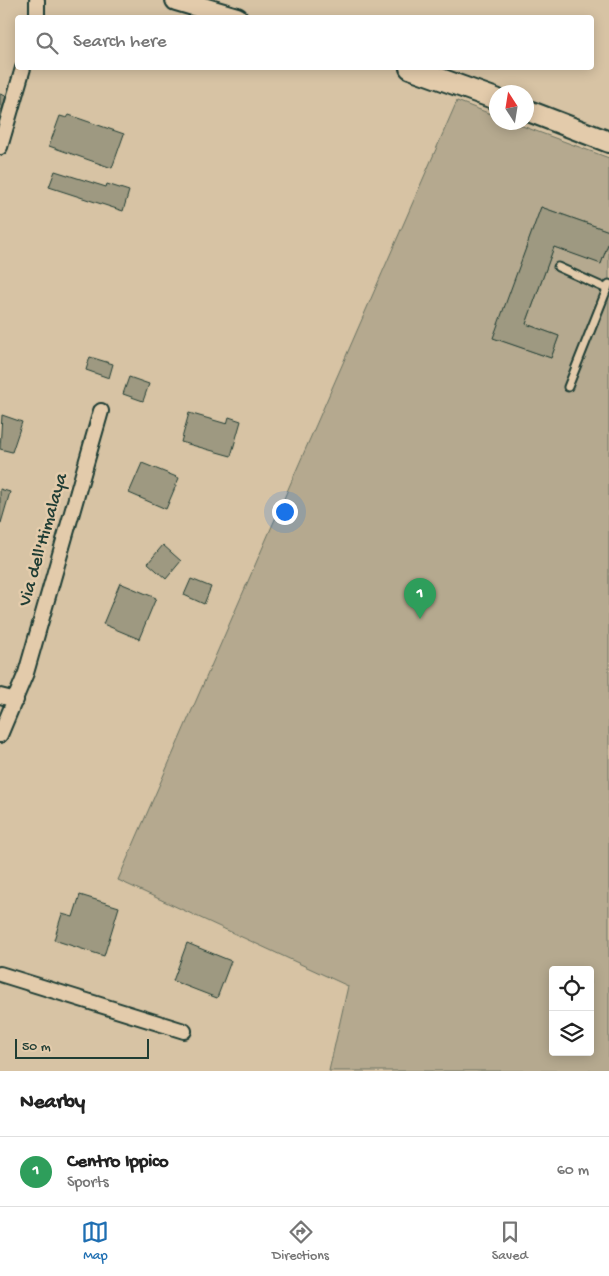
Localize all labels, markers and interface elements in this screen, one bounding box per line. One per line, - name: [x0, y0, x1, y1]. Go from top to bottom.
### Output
- search box: [15, 15, 594, 70]
- icon: search: [33, 29, 61, 57]
- text: Search here: [73, 31, 167, 54]
- north arrow: [489, 85, 534, 130]
- street label: Via dell'Himalaya: [14, 469, 74, 610]
- your location: [272, 499, 298, 525]
- pin: 1: [404, 578, 436, 619]
- map controls: [549, 966, 594, 1056]
- button: locate: [549, 966, 594, 1011]
- button: layers: [549, 1011, 594, 1056]
- scale bar: [15, 1036, 149, 1059]
- text: 50 m: [22, 1039, 51, 1056]
- text: Nearby: [20, 1091, 85, 1116]
- text: Centro Ippico: [67, 1151, 169, 1174]
- text: 1: [33, 1162, 39, 1181]
- text: 60 m: [557, 1162, 589, 1181]
- text: Sports: [67, 1174, 109, 1193]
- tab: Map: [81, 1218, 109, 1265]
- tab: Directions: [272, 1218, 329, 1265]
- tab: Saved: [492, 1218, 528, 1265]

